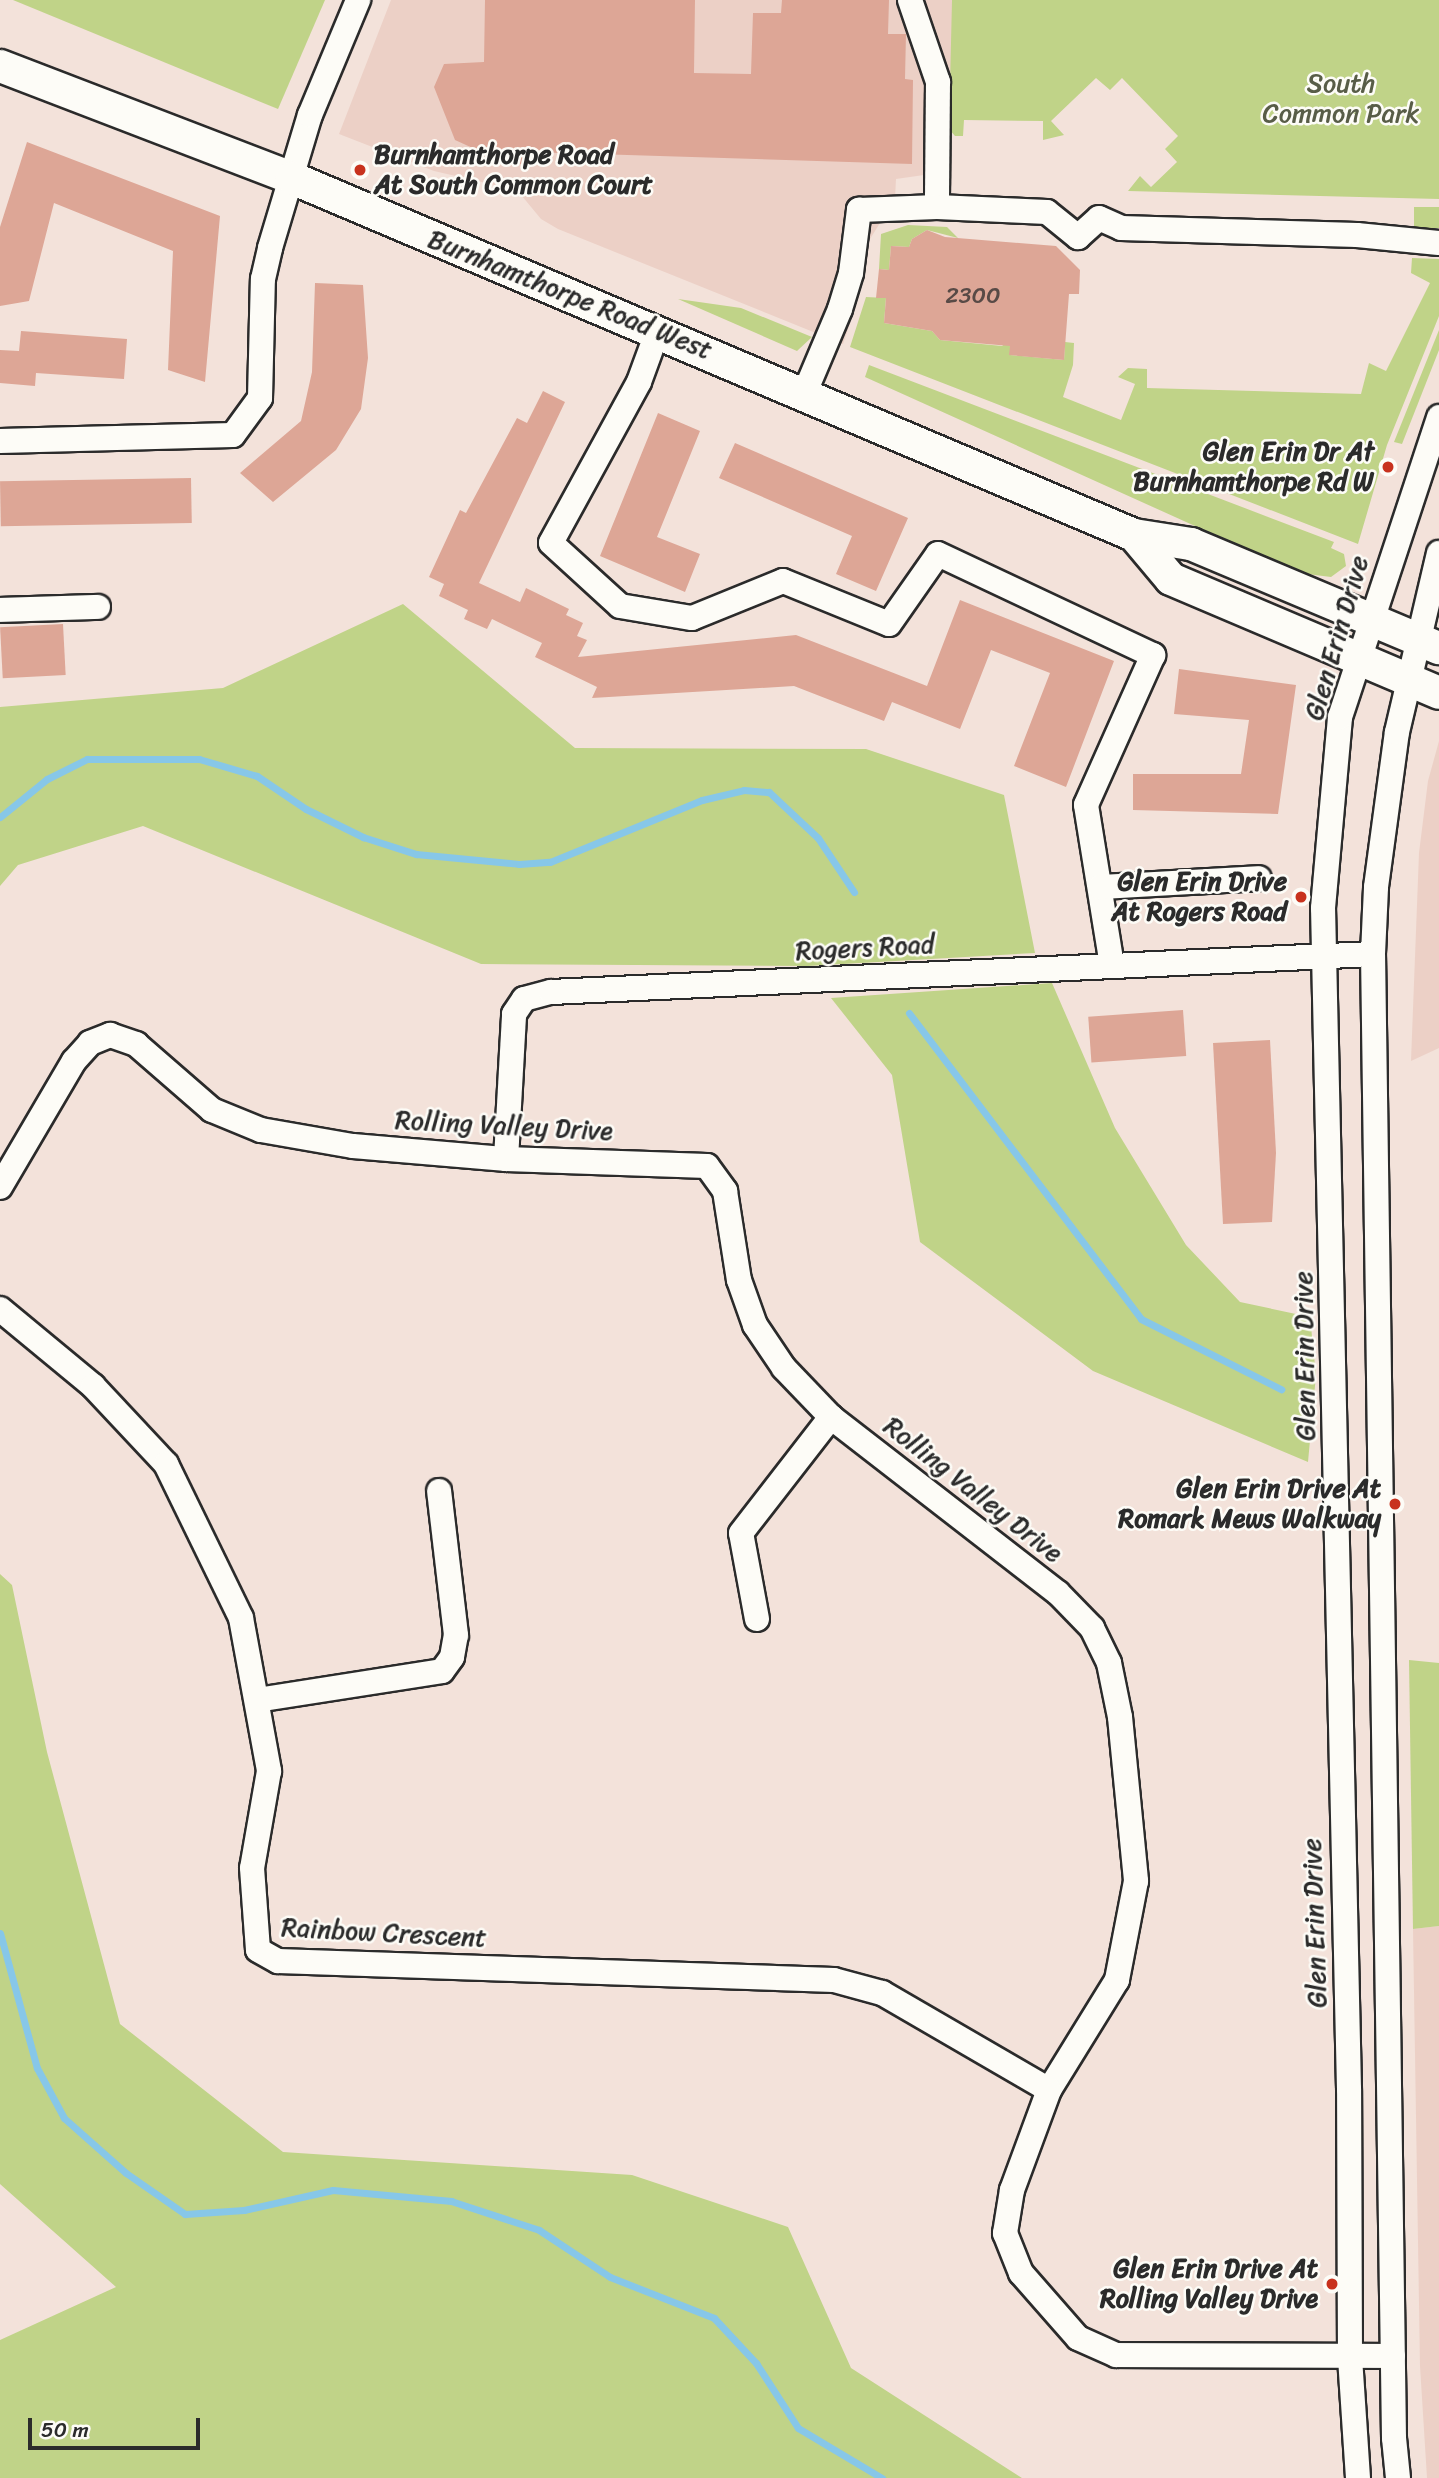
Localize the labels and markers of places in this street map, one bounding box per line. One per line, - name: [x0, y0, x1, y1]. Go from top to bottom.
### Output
- place label: Burnhamthorpe Road At South Common Court: [374, 139, 653, 200]
- marker: Burnhamthorpe Road At South Common Court: [352, 162, 368, 178]
- place label: Glen Erin Dr At Burnhamthorpe Rd W: [1134, 436, 1374, 498]
- marker: Glen Erin Dr At Burnhamthorpe Rd W: [1380, 459, 1396, 475]
- place label: Glen Erin Drive At Rogers Road: [1113, 866, 1287, 928]
- marker: Glen Erin Drive At Rogers Road: [1293, 889, 1309, 905]
- place label: Glen Erin Drive At Romark Mews Walkway: [1118, 1473, 1381, 1534]
- marker: Glen Erin Drive At Romark Mews Walkway: [1387, 1496, 1403, 1512]
- place label: Glen Erin Drive At Rolling Valley Drive: [1099, 2253, 1318, 2314]
- marker: Glen Erin Drive At Rolling Valley Drive: [1324, 2276, 1340, 2292]

